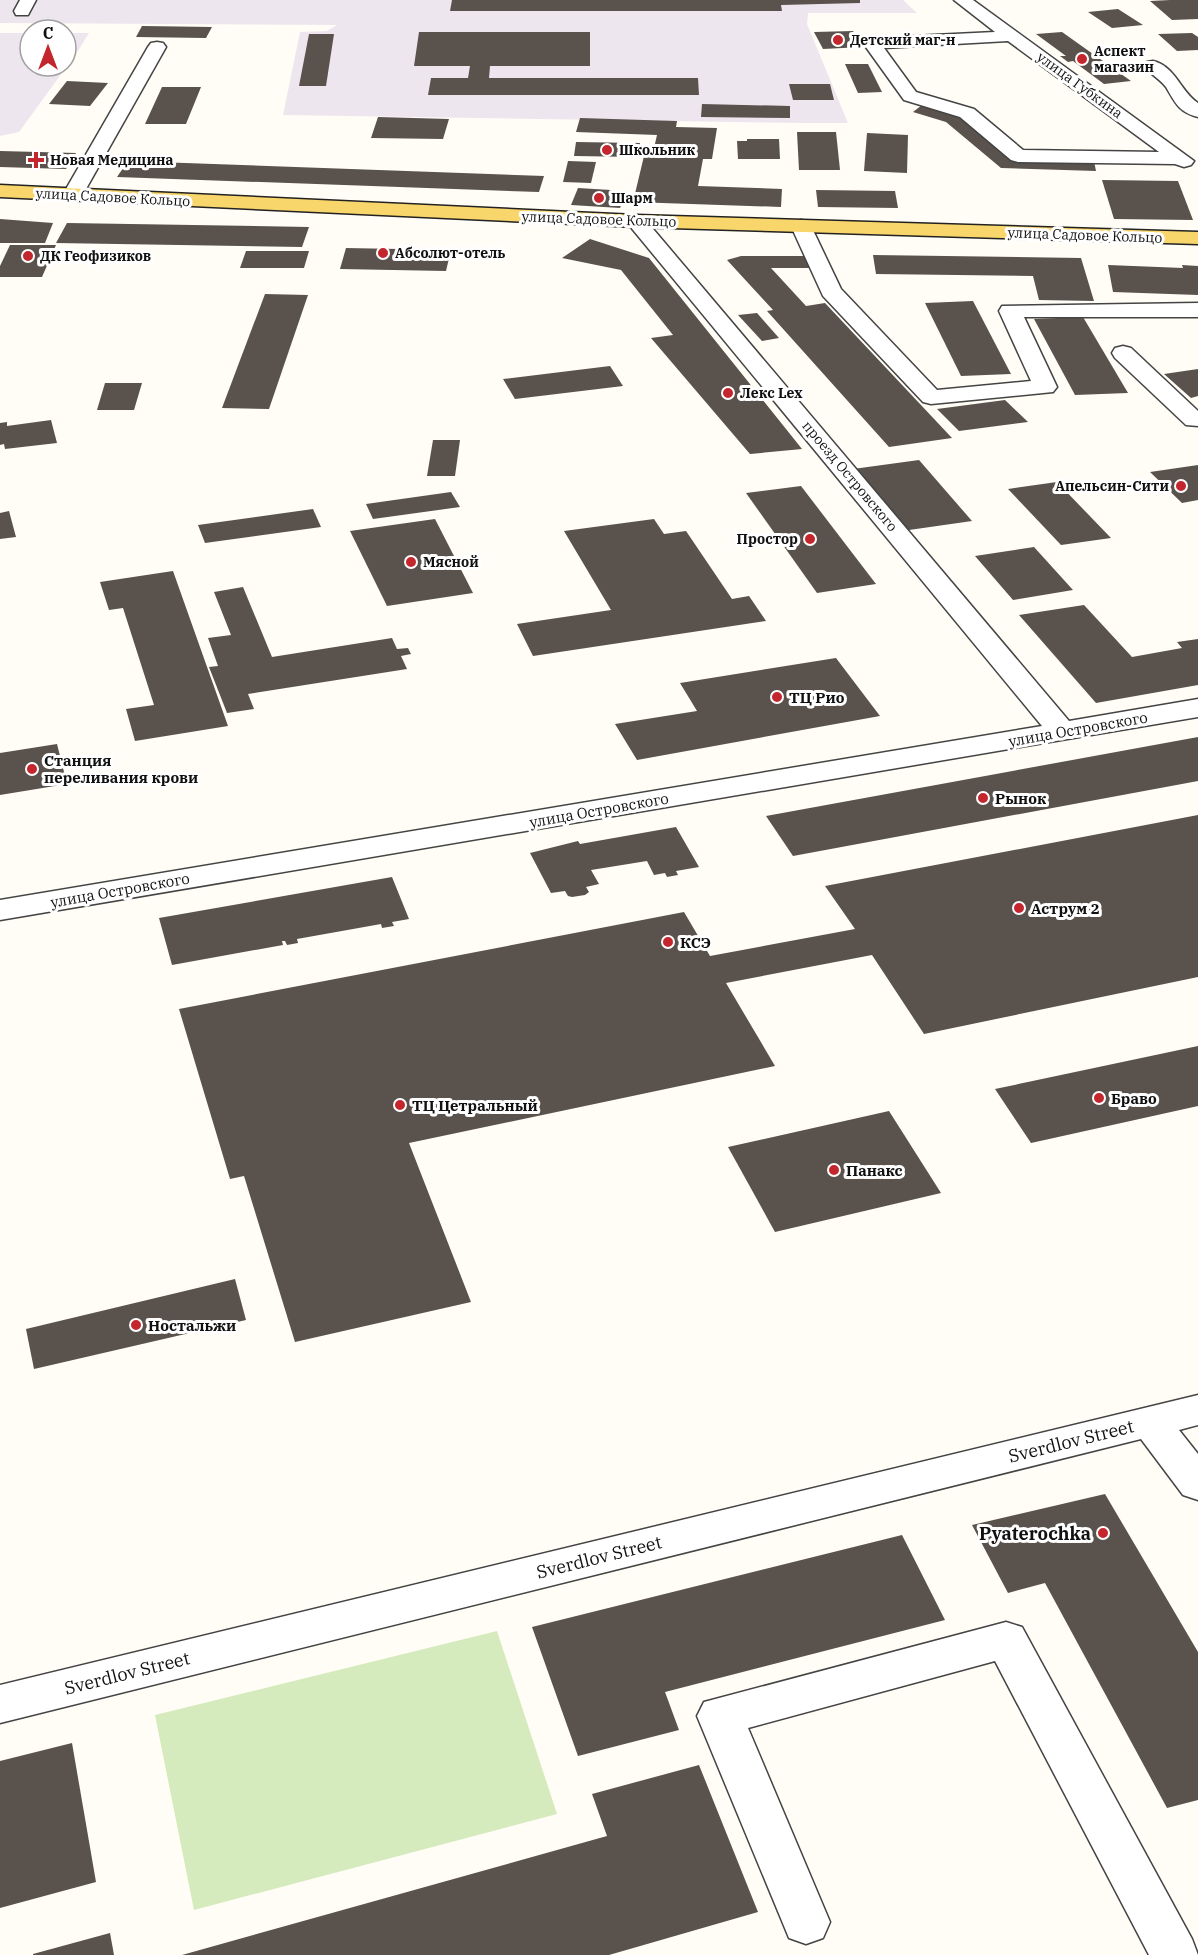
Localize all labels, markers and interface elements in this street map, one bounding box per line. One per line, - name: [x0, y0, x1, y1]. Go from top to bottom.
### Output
- north arrow: [18, 18, 78, 78]
- text: С: [43, 23, 53, 43]
- place label: Детский маг-н: [850, 31, 955, 49]
- marker: Детский маг-н: [831, 33, 845, 47]
- place label: Аспект магазин: [1094, 42, 1154, 76]
- street label: улица Губкина: [1033, 48, 1127, 122]
- marker: Аспект магазин: [1075, 52, 1089, 66]
- place label: Школьник: [619, 141, 695, 159]
- marker: Школьник: [600, 143, 614, 157]
- marker: Новая Медицина: [27, 151, 45, 169]
- place label: Новая Медицина: [50, 151, 173, 169]
- street label: улица Садовое Кольцо: [35, 184, 191, 210]
- place label: Шарм: [611, 189, 653, 207]
- marker: Шарм: [592, 191, 606, 205]
- street label: улица Садовое Кольцо: [521, 207, 677, 231]
- street label: улица Садовое Кольцо: [1007, 223, 1163, 247]
- place label: Абсолют-отель: [395, 244, 505, 262]
- marker: Абсолют-отель: [376, 246, 390, 260]
- place label: ДК Геофизиков: [40, 247, 151, 265]
- marker: ДК Геофизиков: [21, 249, 35, 263]
- place label: Лекс Lex: [740, 384, 803, 402]
- marker: Лекс Lex: [721, 386, 735, 400]
- street label: проезд Островского: [798, 417, 902, 535]
- place label: Апельсин-Сити: [1055, 477, 1169, 495]
- marker: Апельсин-Сити: [1174, 479, 1188, 493]
- place label: Простор: [737, 530, 798, 548]
- marker: Простор: [803, 532, 817, 546]
- place label: Мясной: [423, 553, 479, 571]
- marker: Мясной: [404, 555, 418, 569]
- place label: ТЦ Рио: [789, 688, 845, 707]
- marker: ТЦ Рио: [770, 690, 784, 704]
- street label: улица Островского: [1007, 707, 1149, 751]
- place label: Станция переливания крови: [44, 751, 198, 787]
- marker: Станция переливания крови: [25, 762, 39, 776]
- street label: улица Островского: [528, 788, 670, 832]
- place label: Рынок: [995, 789, 1046, 808]
- marker: Рынок: [976, 791, 990, 805]
- street label: улица Островского: [49, 868, 191, 912]
- place label: Аструм 2: [1031, 899, 1100, 918]
- marker: Аструм 2: [1012, 901, 1026, 915]
- place label: КСЭ: [680, 933, 711, 952]
- marker: КСЭ: [661, 935, 675, 949]
- place label: Браво: [1111, 1089, 1157, 1108]
- marker: Браво: [1092, 1091, 1106, 1105]
- place label: ТЦ Цетральный: [412, 1096, 538, 1115]
- marker: ТЦ Цетральный: [393, 1098, 407, 1112]
- place label: Панакс: [846, 1161, 903, 1180]
- marker: Панакс: [827, 1163, 841, 1177]
- place label: Ностальжи: [148, 1316, 236, 1335]
- marker: Ностальжи: [129, 1318, 143, 1332]
- street label: Sverdlov Street: [1006, 1414, 1136, 1468]
- place label: Pyaterochka: [979, 1522, 1091, 1545]
- marker: Pyaterochka: [1096, 1526, 1110, 1540]
- street label: Sverdlov Street: [534, 1530, 664, 1584]
- street label: Sverdlov Street: [62, 1646, 192, 1700]

